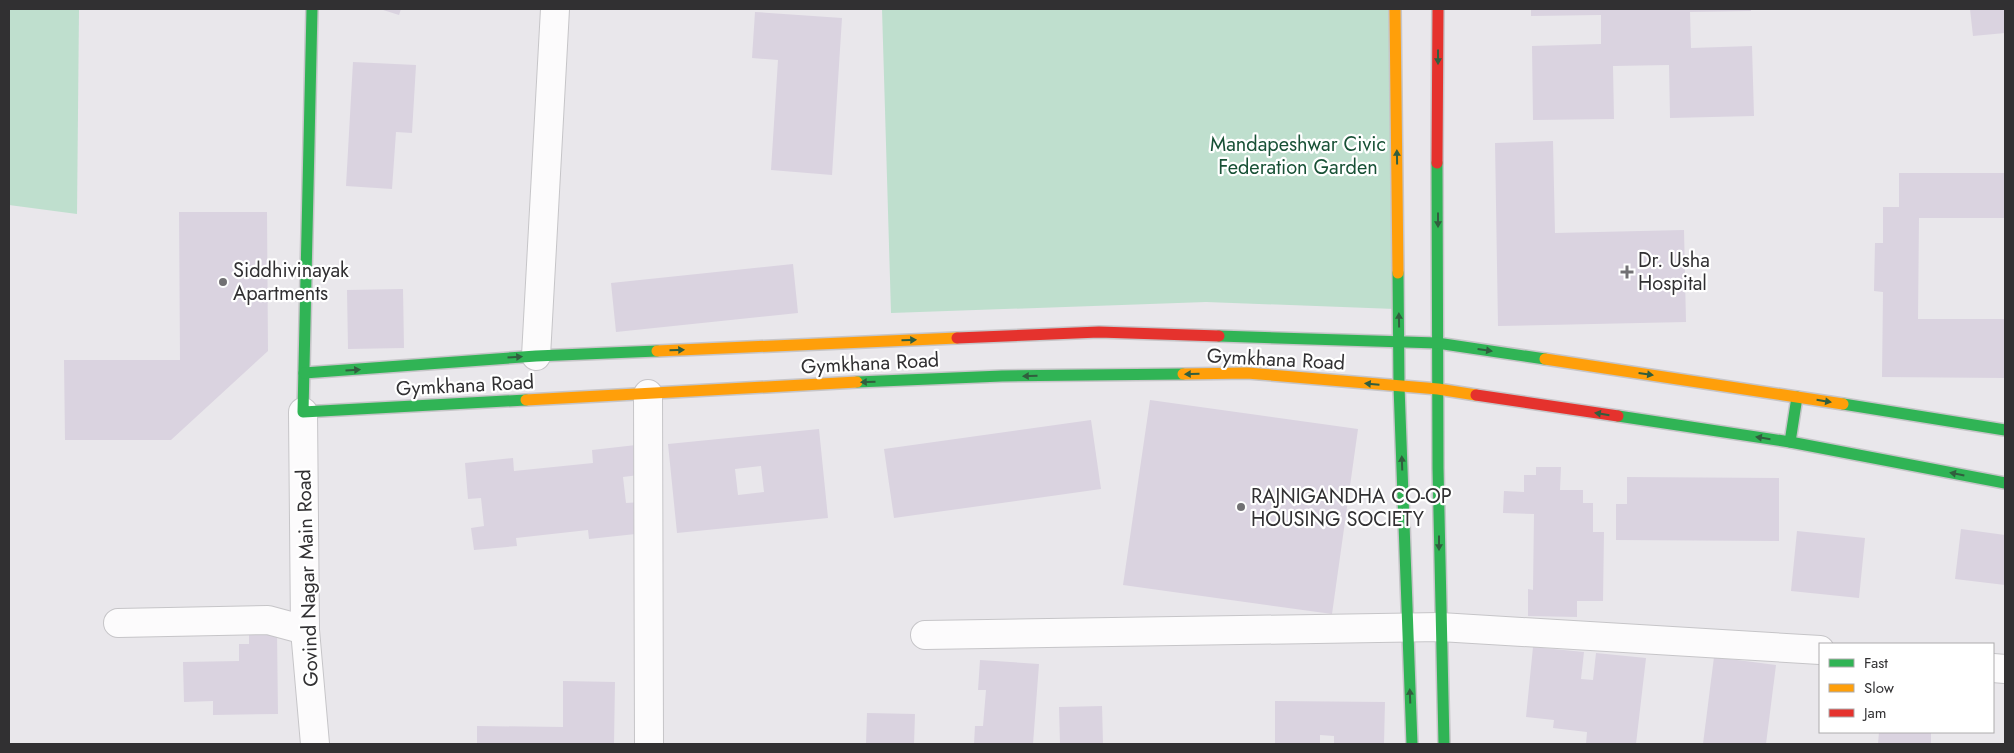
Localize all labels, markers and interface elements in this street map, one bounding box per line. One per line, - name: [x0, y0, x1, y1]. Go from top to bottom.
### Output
- one-way arrow: [1434, 50, 1442, 66]
- park label: Mandapeshwar Civic Federation Garden: [1210, 130, 1386, 182]
- one-way arrow: [1393, 149, 1401, 165]
- one-way arrow: [1434, 212, 1442, 228]
- place label: Dr. Usha Hospital: [1638, 246, 1710, 298]
- place label: Siddhivinayak Apartments: [233, 256, 349, 308]
- marker: Dr. Usha Hospital: [1620, 265, 1634, 279]
- marker: Siddhivinayak Apartments: [217, 276, 229, 288]
- one-way arrow: [1395, 312, 1403, 328]
- one-way arrow: [902, 336, 918, 344]
- street label: Gymkhana Road: [1206, 341, 1346, 378]
- one-way arrow: [669, 345, 685, 353]
- street label: Gymkhana Road: [800, 345, 940, 382]
- one-way arrow: [1478, 346, 1494, 354]
- one-way arrow: [507, 353, 523, 361]
- one-way arrow: [345, 365, 361, 373]
- street label: Gymkhana Road: [395, 367, 535, 404]
- one-way arrow: [1184, 370, 1200, 378]
- one-way arrow: [1638, 370, 1654, 378]
- one-way arrow: [1022, 372, 1038, 380]
- one-way arrow: [859, 378, 875, 386]
- one-way arrow: [1364, 380, 1380, 388]
- one-way arrow: [1816, 397, 1832, 405]
- one-way arrow: [1594, 410, 1610, 418]
- one-way arrow: [1755, 434, 1771, 442]
- one-way arrow: [1398, 455, 1406, 471]
- street label: Govind Nagar Main Road: [289, 469, 326, 687]
- one-way arrow: [1949, 469, 1965, 477]
- place label: RAJNIGANDHA CO-OP HOUSING SOCIETY: [1251, 482, 1452, 534]
- marker: RAJNIGANDHA CO-OP HOUSING SOCIETY: [1235, 501, 1247, 513]
- one-way arrow: [1435, 535, 1443, 551]
- legend: [1819, 643, 1994, 733]
- text: Fast: [1864, 652, 1888, 674]
- text: Slow: [1864, 677, 1895, 699]
- one-way arrow: [1406, 687, 1414, 703]
- text: Jam: [1862, 702, 1887, 724]

